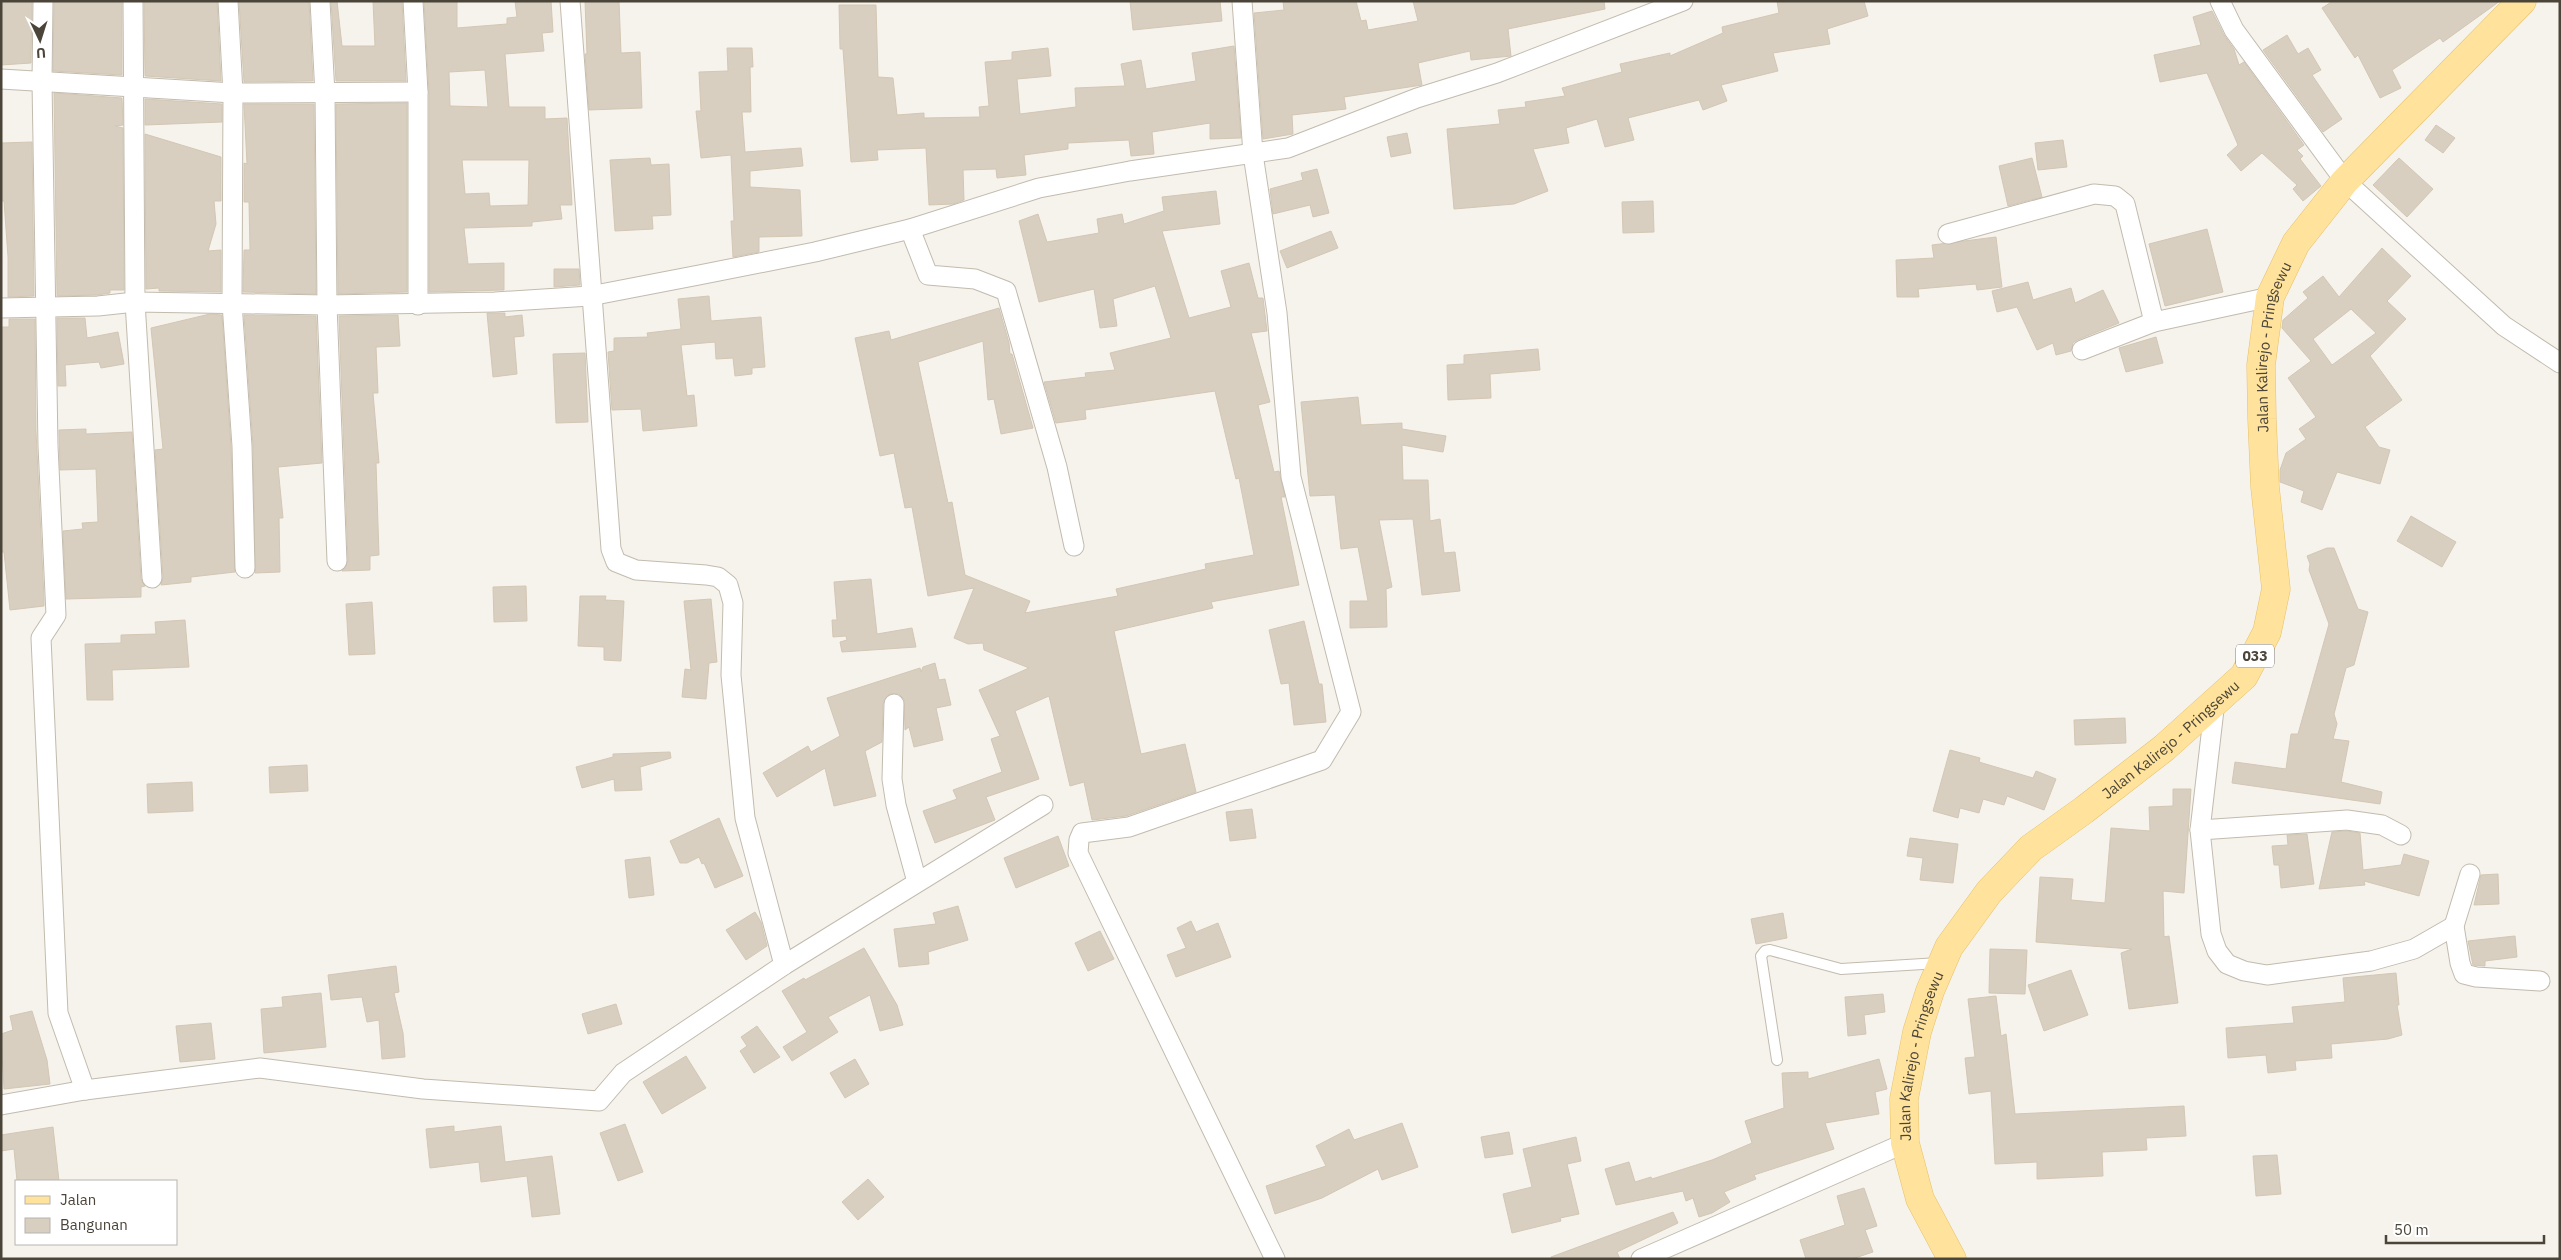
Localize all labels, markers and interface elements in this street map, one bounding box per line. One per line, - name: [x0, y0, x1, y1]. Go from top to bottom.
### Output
- north arrow: [15, 15, 65, 65]
- text: U: [35, 44, 46, 62]
- street label: Jalan Kalirejo - Pringsewu: [2251, 258, 2295, 433]
- road number: 033: [2236, 644, 2274, 668]
- street label: Jalan Kalirejo - Pringsewu: [2098, 676, 2243, 802]
- street label: Jalan Kalirejo - Pringsewu: [1894, 968, 1947, 1141]
- legend: [15, 1180, 178, 1245]
- text: Jalan: [60, 1190, 96, 1209]
- scale bar: [2386, 1212, 2544, 1244]
- text: Bangunan: [60, 1215, 128, 1234]
- text: 50 m: [2394, 1220, 2429, 1239]

